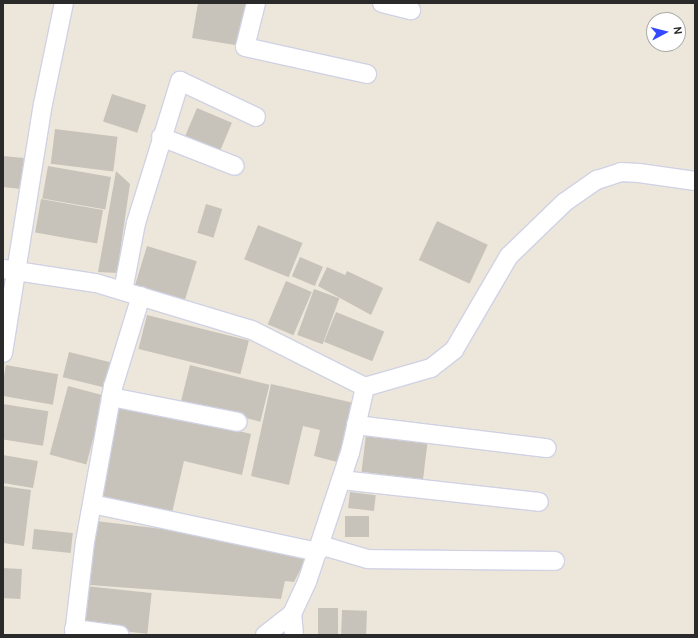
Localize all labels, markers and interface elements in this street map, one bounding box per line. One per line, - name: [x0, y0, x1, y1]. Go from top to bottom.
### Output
- north arrow: [646, 12, 686, 52]
- text: N: [669, 26, 684, 35]

